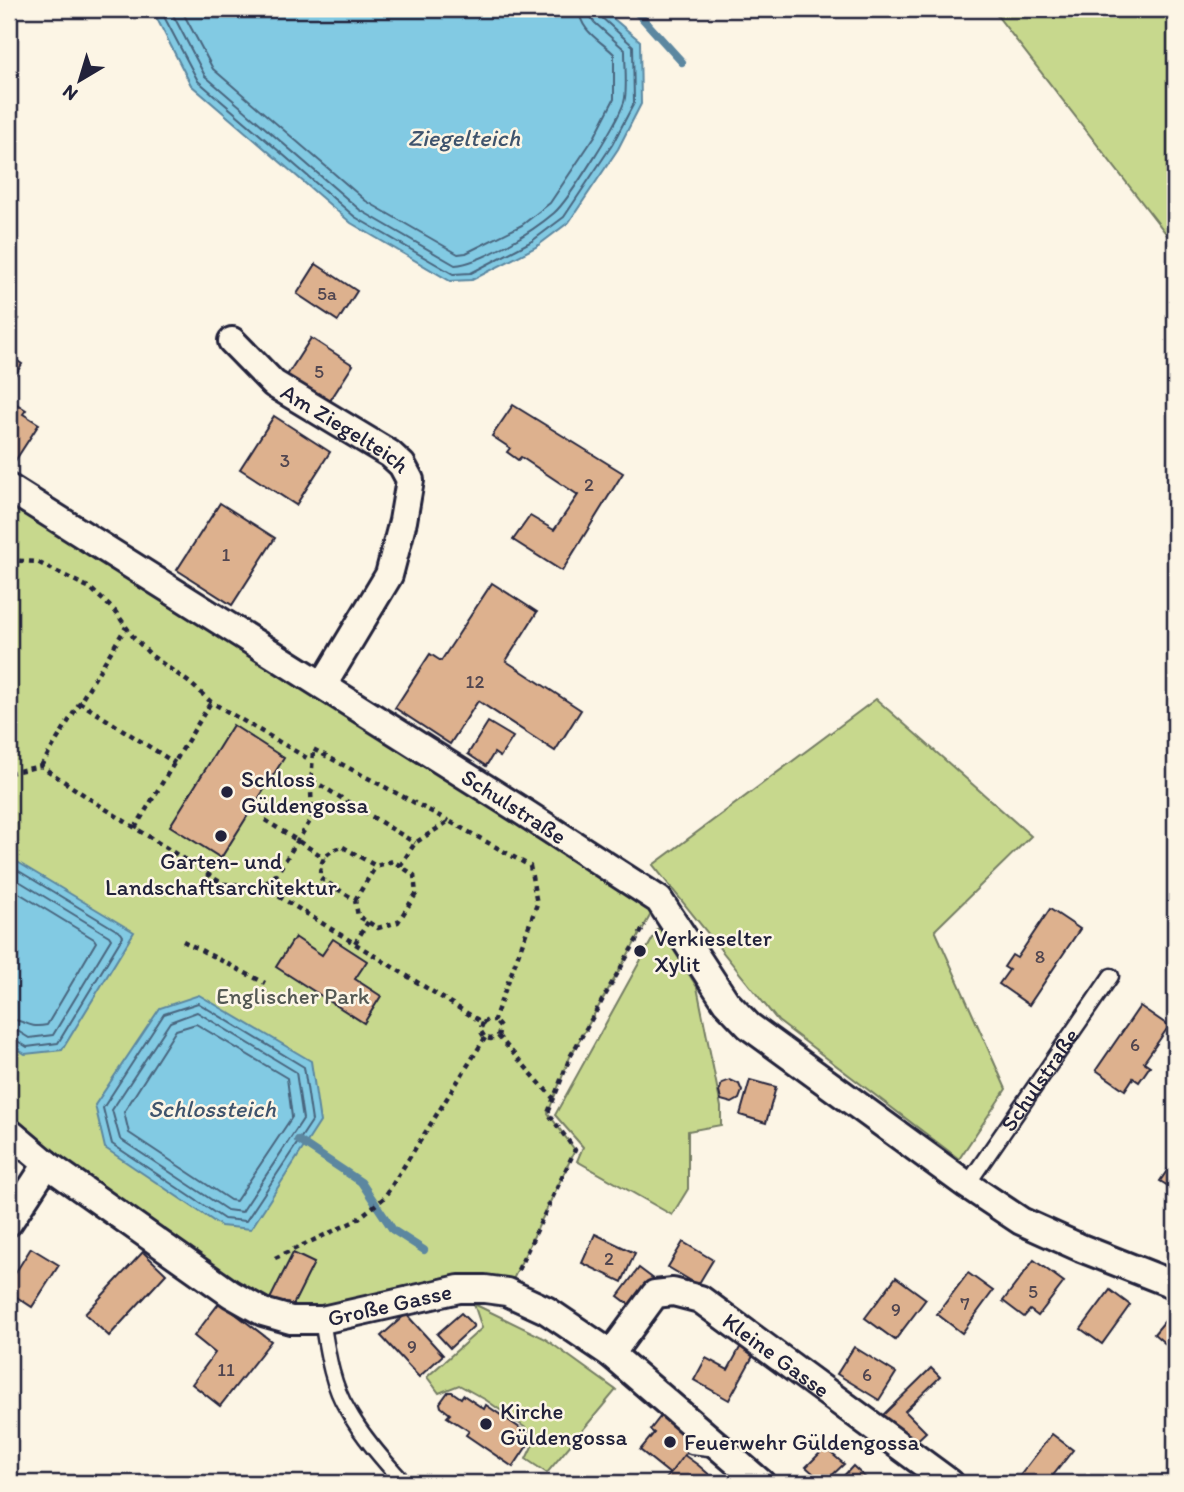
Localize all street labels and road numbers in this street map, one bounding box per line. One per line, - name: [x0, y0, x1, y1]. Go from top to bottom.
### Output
- street label: Am Ziegelteich: [276, 377, 416, 479]
- street label: Schulstraße: [456, 763, 572, 850]
- street label: Schulstraße: [994, 1023, 1085, 1137]
- street label: Große Gasse: [325, 1277, 454, 1332]
- street label: Kleine Gasse: [717, 1306, 835, 1404]

